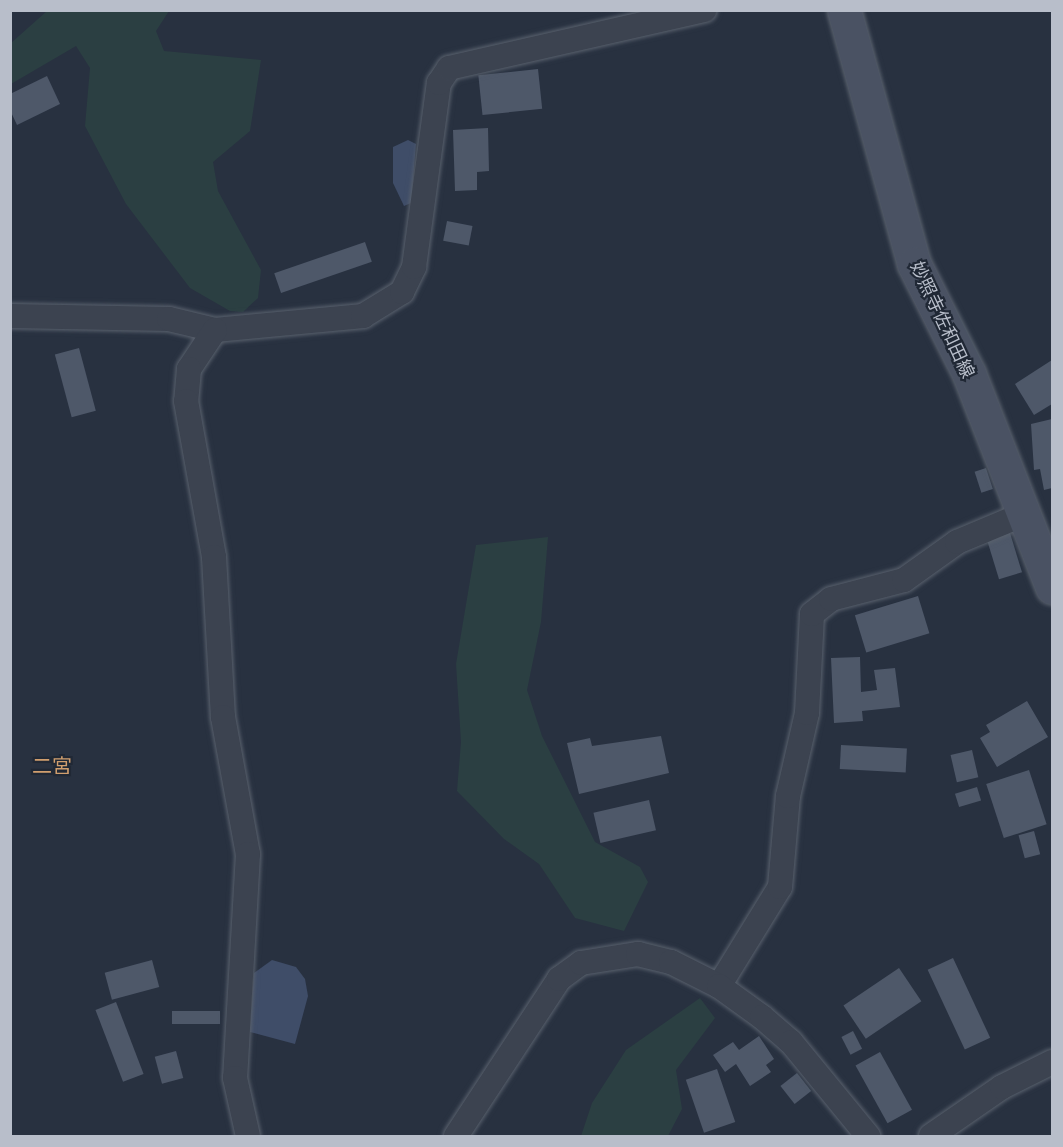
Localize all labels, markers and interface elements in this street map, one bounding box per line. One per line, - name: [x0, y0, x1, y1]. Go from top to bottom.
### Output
- street label: 妙照寺佐和田線: [906, 258, 978, 382]
- district label: 二宮: [32, 754, 72, 778]

